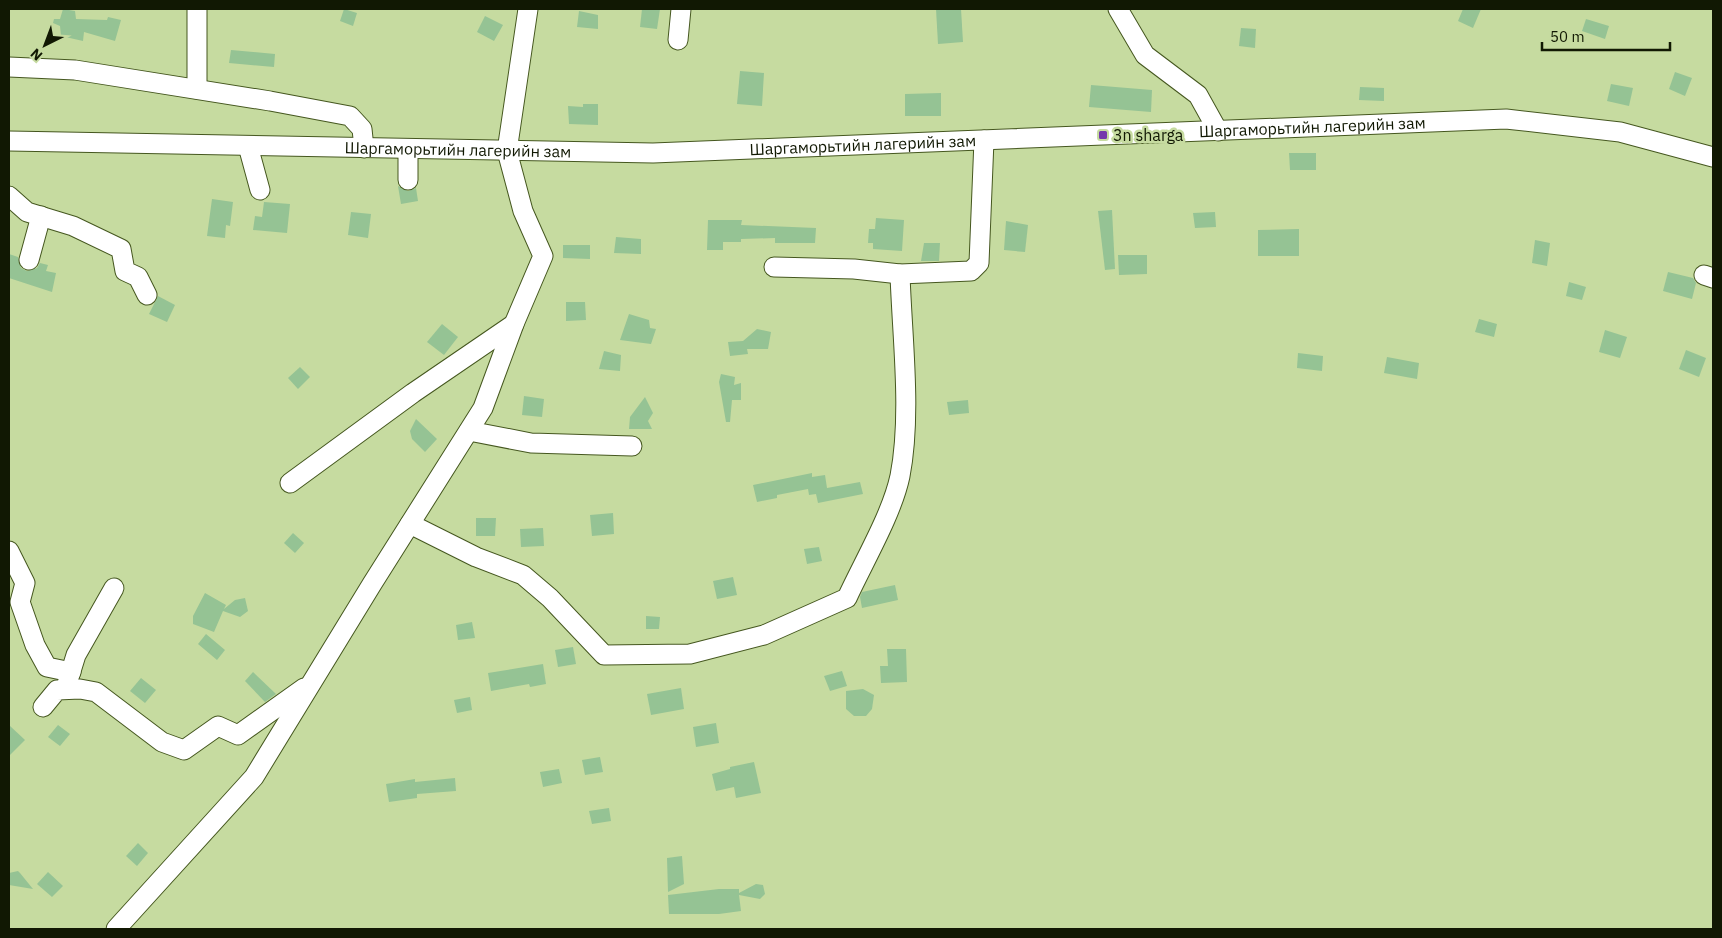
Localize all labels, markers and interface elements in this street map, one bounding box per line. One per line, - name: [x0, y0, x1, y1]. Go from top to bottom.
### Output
- north arrow: [20, 20, 70, 70]
- scale bar: [1542, 20, 1670, 52]
- text: 50 m: [1550, 27, 1585, 46]
- text: N: [27, 45, 46, 65]
- street label: Шаргаморьтийн лагерийн зам: [1199, 112, 1426, 141]
- place label: 3n sharga: [1113, 125, 1184, 145]
- marker: 3n sharga: [1097, 129, 1109, 141]
- street label: Шаргаморьтийн лагерийн зам: [749, 130, 976, 159]
- street label: Шаргаморьтийн лагерийн зам: [344, 137, 572, 161]

